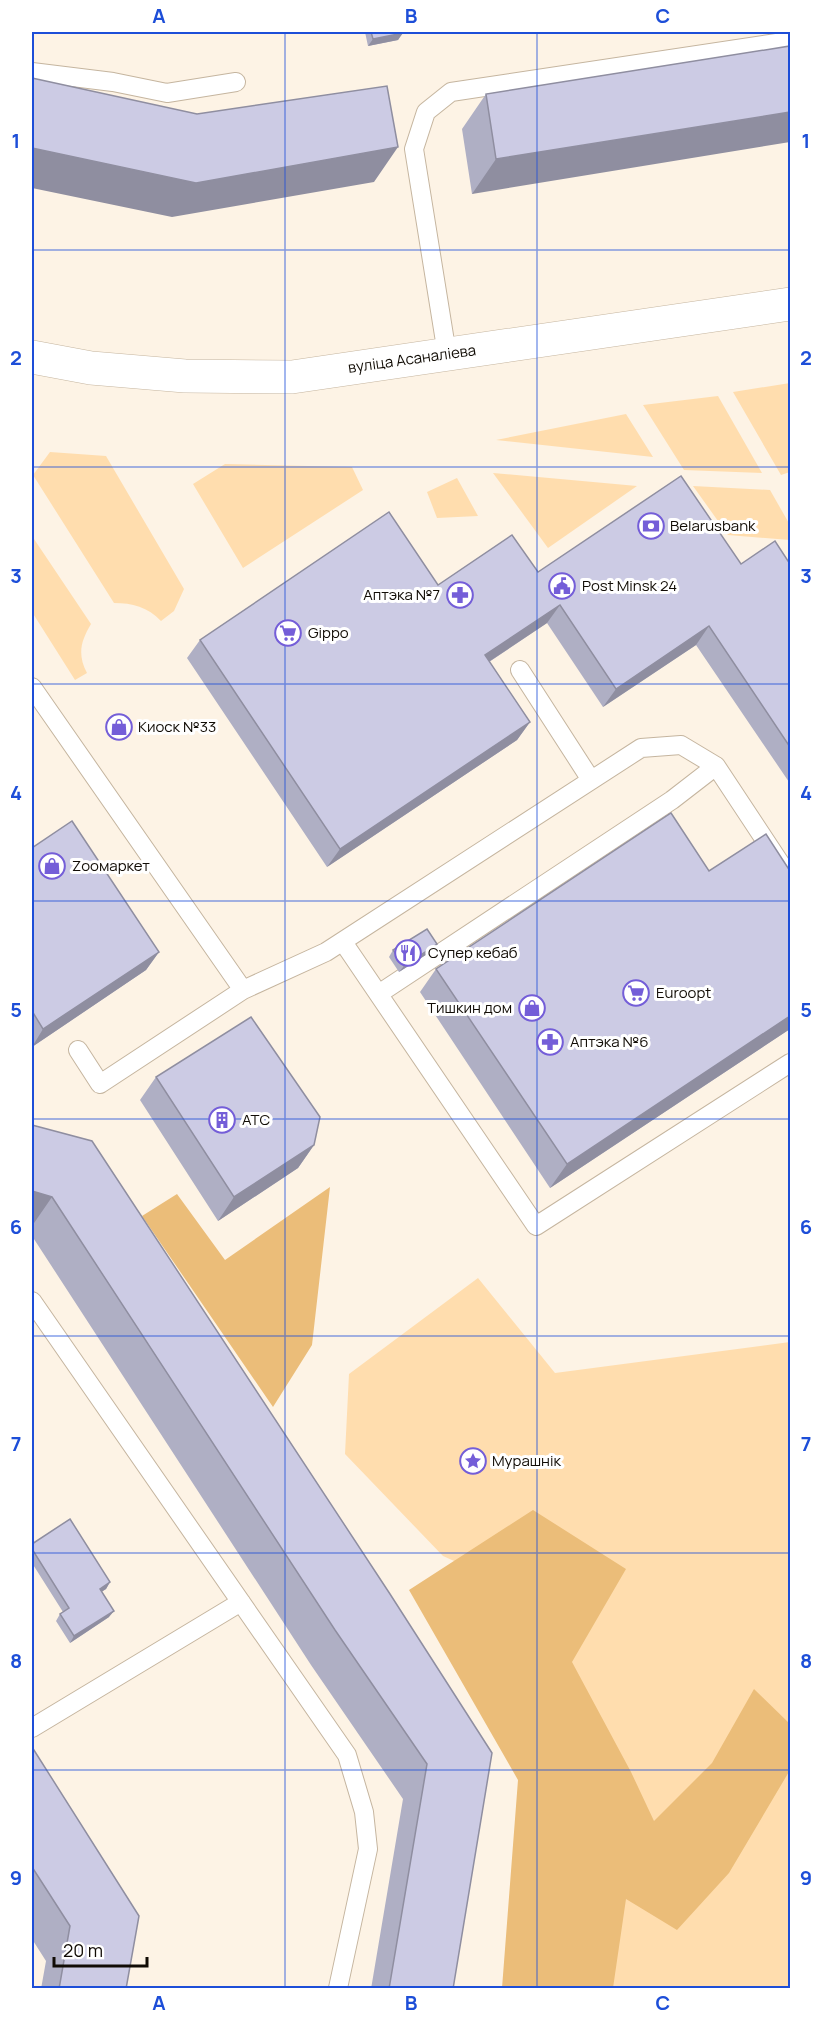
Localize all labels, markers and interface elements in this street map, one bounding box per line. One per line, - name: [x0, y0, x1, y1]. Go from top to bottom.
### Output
- text: A: [152, 2, 166, 29]
- text: B: [405, 2, 418, 29]
- text: C: [656, 2, 670, 29]
- text: 1: [12, 127, 20, 154]
- text: 1: [802, 127, 810, 154]
- street label: вуліца Асаналіева: [347, 339, 477, 378]
- text: 2: [10, 344, 22, 371]
- text: 2: [800, 344, 812, 371]
- bank icon: Belarusbank: [636, 511, 666, 541]
- place label: Belarusbank: [670, 515, 756, 536]
- text: 3: [10, 562, 22, 589]
- text: 3: [800, 562, 812, 589]
- public building icon: Post Minsk 24: [547, 571, 577, 601]
- place label: Post Minsk 24: [582, 575, 677, 596]
- pharmacy icon: Аптэка №7: [445, 580, 475, 610]
- place label: Аптэка №7: [363, 584, 440, 605]
- supermarket icon: Gippo: [273, 618, 303, 648]
- place label: Gippo: [308, 622, 349, 643]
- shop icon: Киоск №33: [104, 712, 134, 742]
- place label: Киоск №33: [138, 716, 216, 737]
- text: 4: [10, 779, 22, 806]
- text: 4: [800, 779, 812, 806]
- shop icon: Zooмаркет: [37, 851, 67, 881]
- place label: Zooмаркет: [72, 855, 150, 876]
- restaurant icon: Супер кебаб: [393, 938, 423, 968]
- place label: Супер кебаб: [428, 942, 518, 963]
- supermarket icon: Euroopt: [621, 978, 651, 1008]
- place label: Euroopt: [656, 982, 711, 1003]
- shop icon: Тишкин дом: [517, 993, 547, 1023]
- text: 5: [10, 996, 22, 1023]
- text: 5: [800, 996, 812, 1023]
- place label: Тишкин дом: [427, 997, 512, 1018]
- pharmacy icon: Аптэка №6: [535, 1027, 565, 1057]
- place label: Аптэка №6: [570, 1031, 648, 1052]
- building icon: АТС: [207, 1105, 237, 1135]
- place label: АТС: [242, 1109, 271, 1130]
- text: 6: [10, 1213, 22, 1240]
- text: 6: [800, 1213, 812, 1240]
- text: 7: [11, 1430, 21, 1457]
- text: 7: [801, 1430, 811, 1457]
- place icon: Мурашнік: [458, 1446, 488, 1476]
- place label: Мурашнік: [492, 1450, 561, 1471]
- text: 8: [10, 1647, 22, 1674]
- text: 8: [800, 1647, 812, 1674]
- text: 9: [10, 1864, 22, 1891]
- text: 9: [800, 1864, 812, 1891]
- scale bar: [54, 1930, 147, 1968]
- text: 20 m: [63, 1938, 103, 1962]
- text: A: [152, 1989, 166, 2016]
- text: B: [405, 1989, 418, 2016]
- text: C: [656, 1989, 670, 2016]

